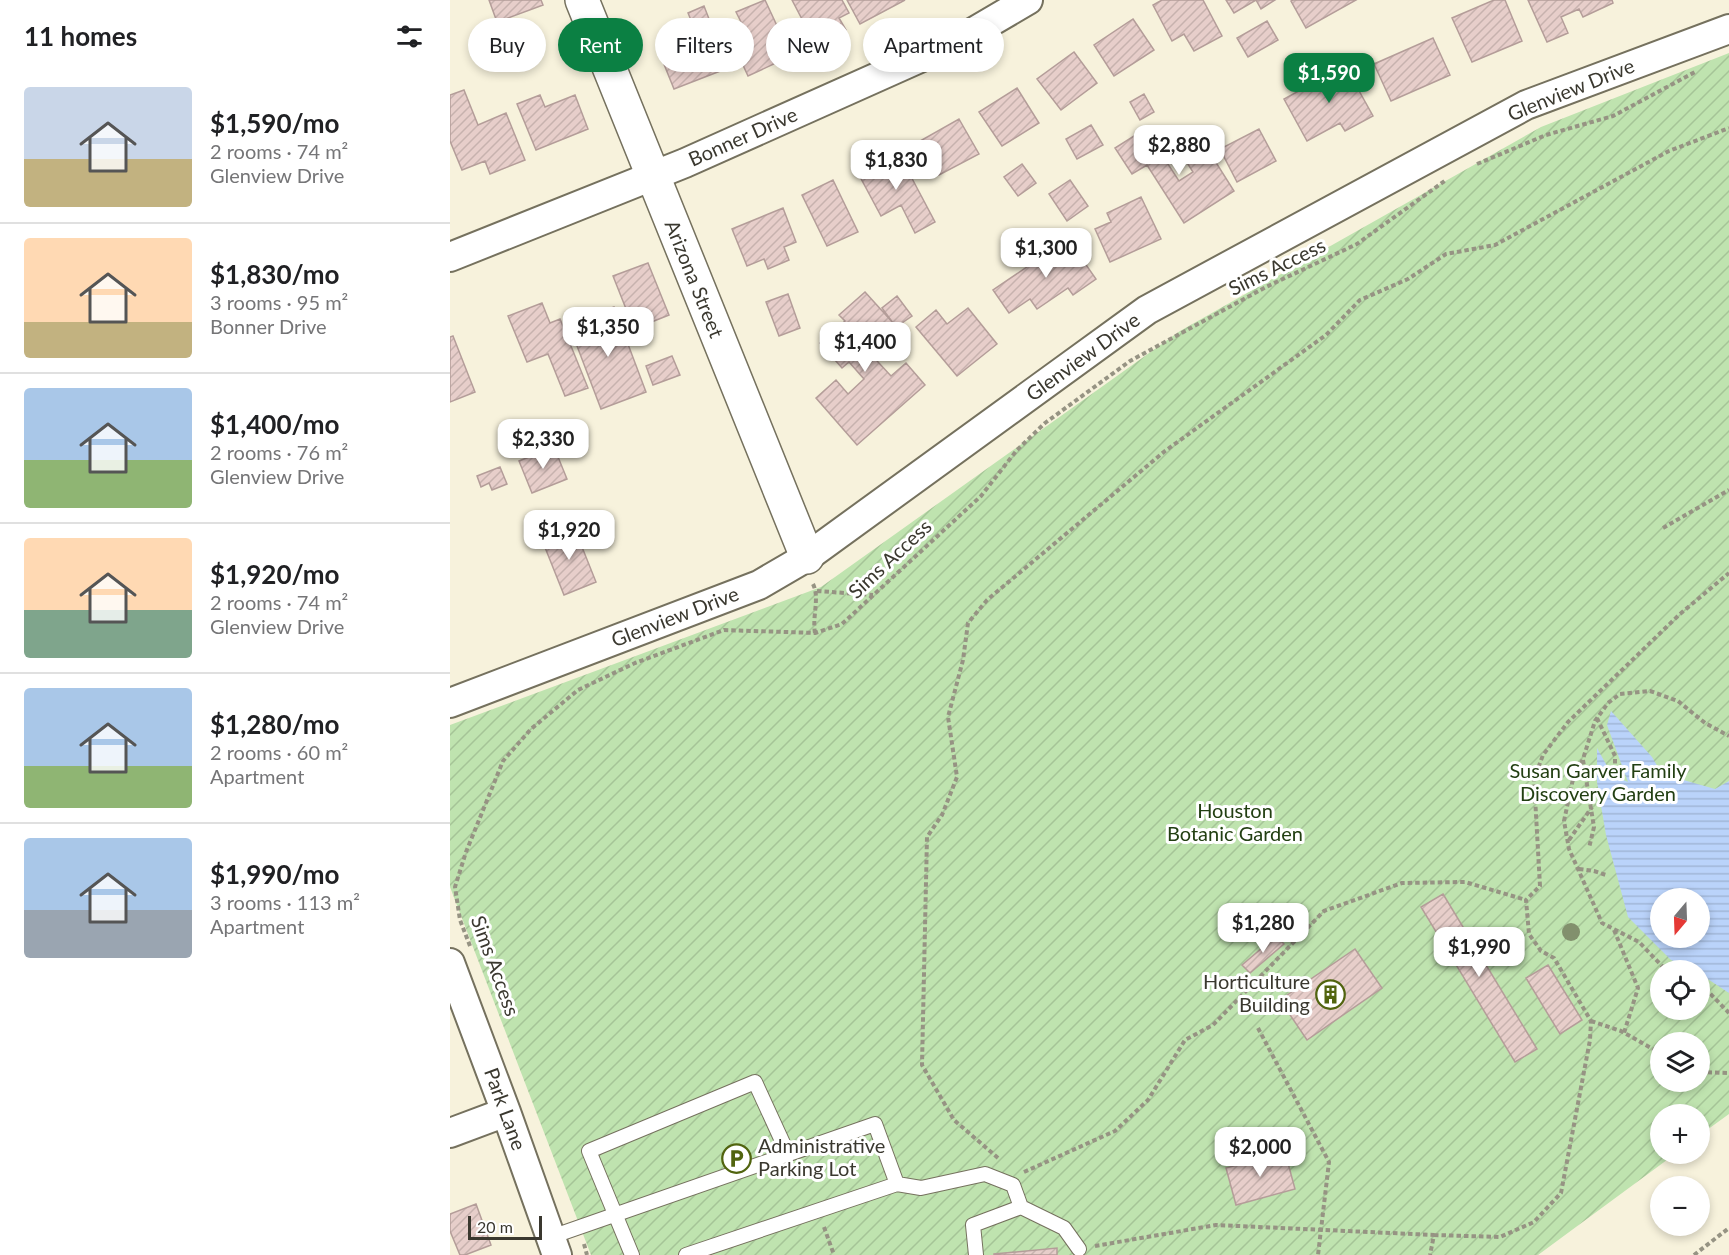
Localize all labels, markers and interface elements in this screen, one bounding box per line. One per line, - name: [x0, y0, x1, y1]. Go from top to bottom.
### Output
- chip: Buy: [468, 18, 546, 72]
- chip: Rent: [558, 18, 643, 72]
- chip: Filters: [655, 18, 754, 72]
- chip: New: [766, 18, 851, 72]
- chip: Apartment: [863, 18, 1004, 72]
- text: 11 homes: [24, 20, 137, 52]
- icon: filters: [393, 20, 426, 53]
- pin: $1,590: [1280, 53, 1378, 104]
- street label: Glenview Drive: [1504, 53, 1637, 125]
- text: $1,590: [1298, 60, 1360, 84]
- street label: Bonner Drive: [684, 101, 801, 171]
- text: $1,590/mo: [210, 107, 340, 139]
- icon: home: [72, 111, 144, 183]
- pin: $2,880: [1130, 125, 1228, 176]
- text: $2,880: [1148, 132, 1210, 156]
- text: 2 rooms · 74 m²: [210, 139, 348, 163]
- pin: $1,830: [847, 140, 945, 191]
- text: $1,830: [865, 147, 927, 171]
- text: Glenview Drive: [210, 163, 344, 187]
- street label: Arizona Street: [660, 216, 729, 341]
- pin: $1,300: [997, 228, 1095, 279]
- street label: Sims Access: [1224, 232, 1329, 300]
- text: $1,300: [1015, 235, 1077, 259]
- text: $1,830/mo: [210, 258, 340, 290]
- icon: home: [72, 262, 144, 334]
- text: 3 rooms · 95 m²: [210, 290, 348, 314]
- pin: $1,350: [559, 307, 657, 358]
- street label: Glenview Drive: [1021, 307, 1144, 405]
- text: Bonner Drive: [210, 314, 327, 338]
- text: $1,350: [577, 314, 639, 338]
- pin: $1,400: [816, 322, 914, 373]
- text: $1,400: [834, 329, 896, 353]
- text: $1,400/mo: [210, 408, 340, 440]
- icon: home: [72, 412, 144, 484]
- pin: $2,330: [494, 419, 592, 470]
- text: $2,330: [512, 426, 574, 450]
- text: 2 rooms · 76 m²: [210, 440, 348, 464]
- text: Glenview Drive: [210, 464, 344, 488]
- pin: $1,920: [520, 510, 618, 561]
- street label: Sims Access: [843, 514, 936, 603]
- text: $1,920: [538, 517, 600, 541]
- text: $1,920/mo: [210, 558, 340, 590]
- icon: home: [72, 562, 144, 634]
- street label: Glenview Drive: [608, 581, 742, 651]
- text: 2 rooms · 74 m²: [210, 590, 348, 614]
- text: Glenview Drive: [210, 614, 344, 638]
- text: $1,280/mo: [210, 708, 340, 740]
- icon: home: [72, 712, 144, 784]
- text: 2 rooms · 60 m²: [210, 740, 348, 764]
- park label: Susan Garver Family Discovery Garden: [1509, 758, 1687, 805]
- text: Apartment: [210, 764, 304, 788]
- park label: Houston Botanic Garden: [1167, 798, 1303, 845]
- text: $1,990/mo: [210, 858, 340, 890]
- icon: home: [72, 862, 144, 934]
- north arrow: [1650, 888, 1710, 948]
- map controls: [1650, 888, 1710, 1236]
- text: 3 rooms · 113 m²: [210, 890, 360, 914]
- pin: $1,280: [1214, 903, 1312, 954]
- text: $1,280: [1232, 910, 1294, 934]
- street label: Sims Access: [467, 912, 525, 1019]
- text: Apartment: [210, 914, 304, 938]
- pin: $1,990: [1430, 927, 1528, 978]
- text: $1,990: [1448, 934, 1510, 958]
- button: locate: [1650, 960, 1710, 1020]
- place label: Horticulture Building: [1203, 969, 1310, 1016]
- building icon: Horticulture Building: [1315, 978, 1347, 1010]
- button: layers: [1650, 1032, 1710, 1092]
- street label: Park Lane: [480, 1064, 532, 1153]
- button: +: [1650, 1104, 1710, 1164]
- pin: $2,000: [1211, 1127, 1309, 1178]
- place label: Administrative Parking Lot: [758, 1133, 885, 1180]
- text: $2,000: [1229, 1134, 1291, 1158]
- parking icon: Administrative Parking Lot: [721, 1142, 753, 1174]
- button: −: [1650, 1176, 1710, 1236]
- scale bar: [468, 1213, 542, 1240]
- text: 20 m: [477, 1217, 513, 1236]

